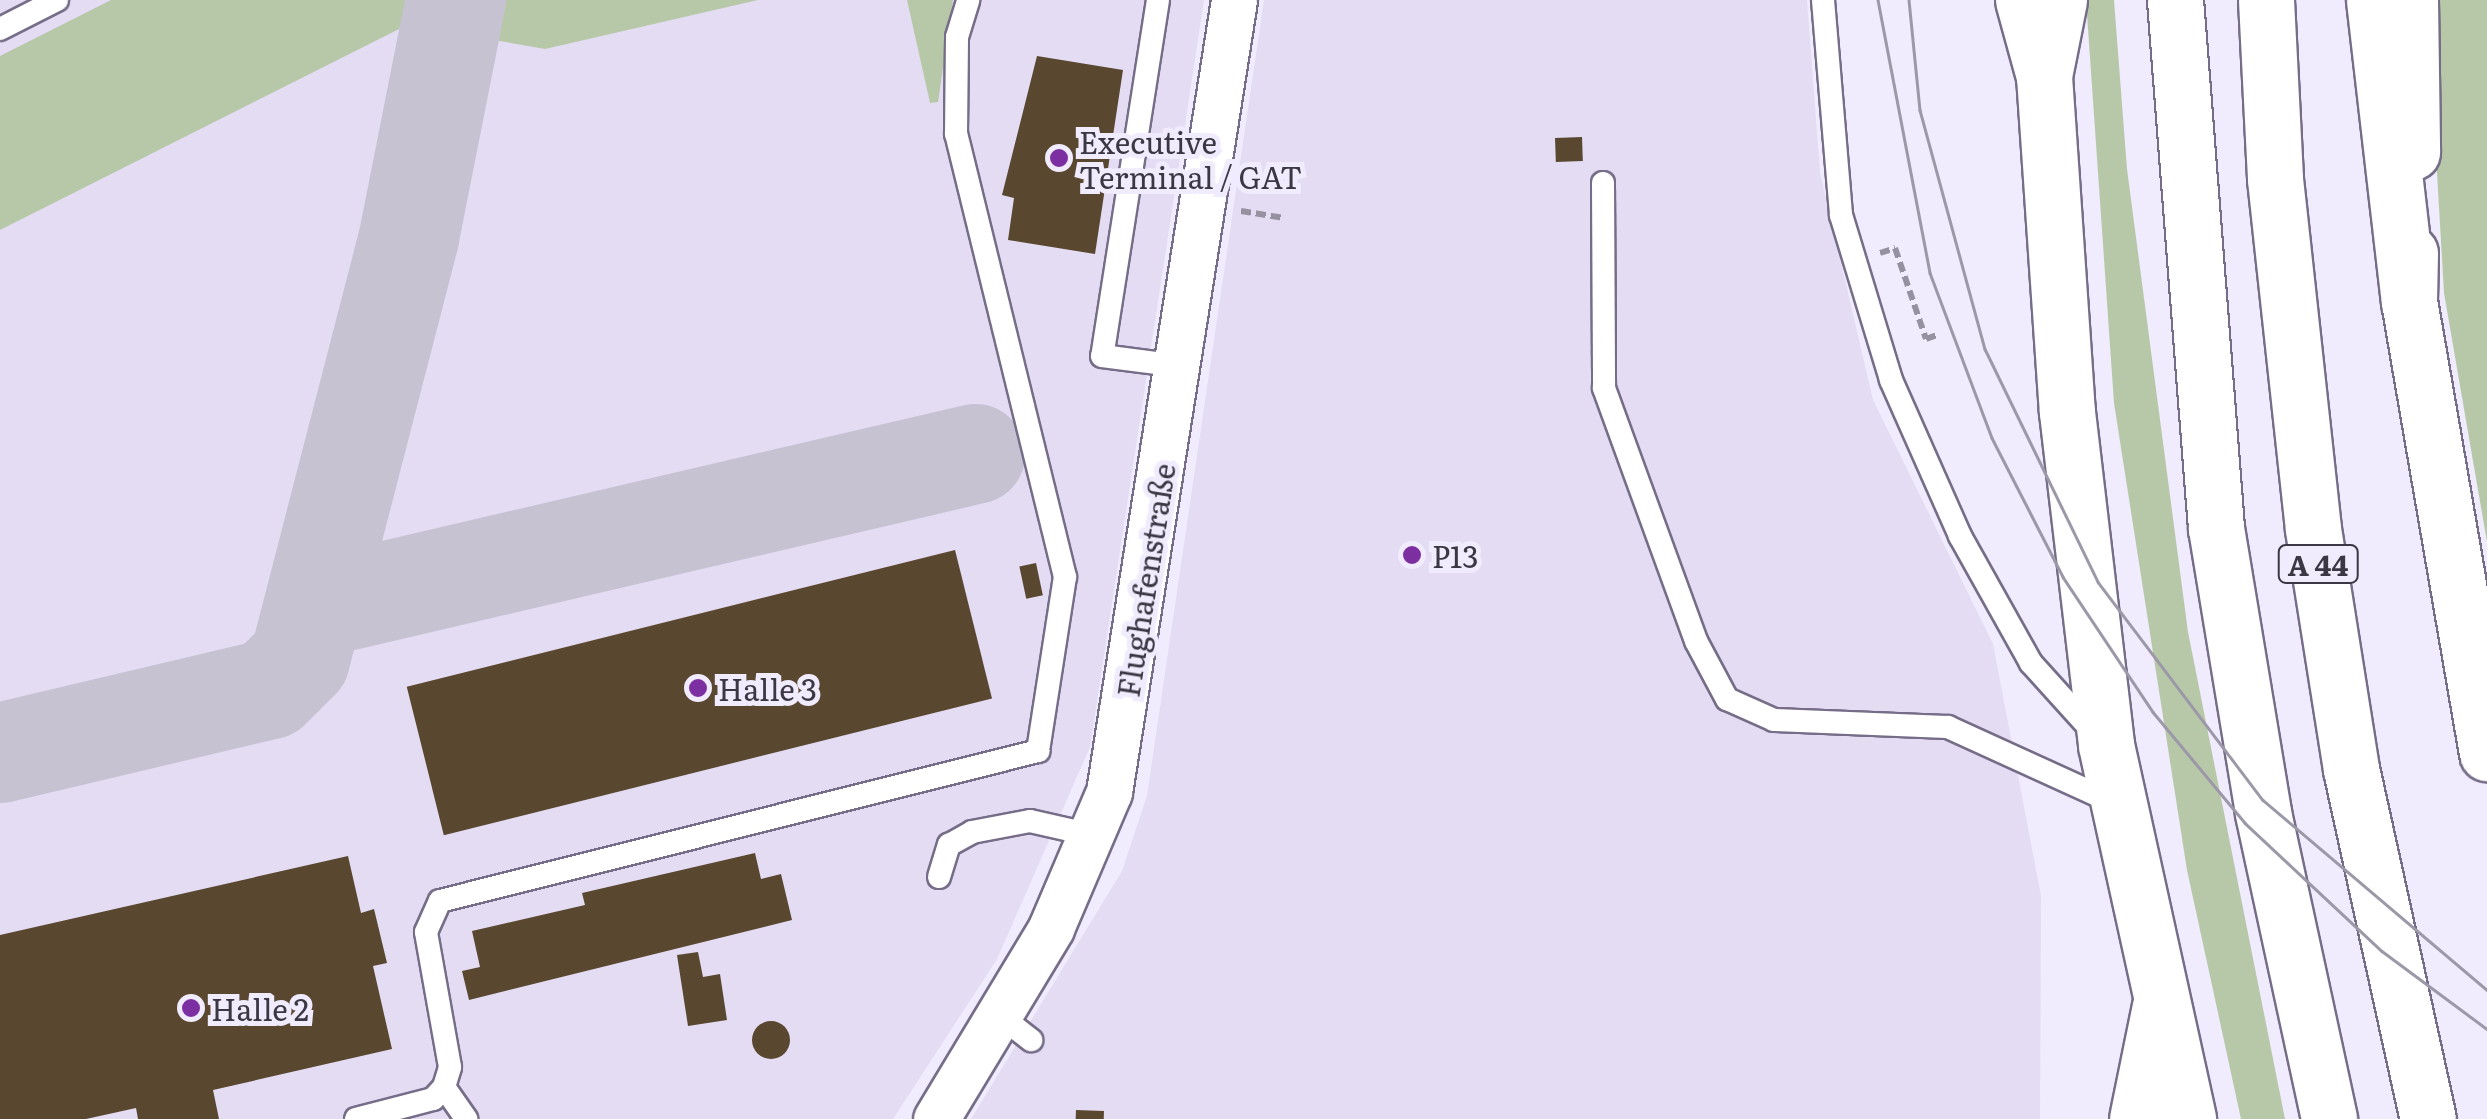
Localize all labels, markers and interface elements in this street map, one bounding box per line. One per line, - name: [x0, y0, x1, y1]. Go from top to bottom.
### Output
- place label: Executive Terminal / GAT: [1079, 123, 1302, 194]
- marker: Executive Terminal / GAT: [1048, 147, 1070, 169]
- street label: Flughafenstraße: [1109, 461, 1181, 699]
- place label: P13: [1432, 537, 1479, 573]
- road number: A 44: [2276, 541, 2360, 587]
- marker: P13: [1401, 544, 1423, 566]
- place label: Halle 3: [718, 670, 817, 706]
- marker: Halle 3: [687, 677, 709, 699]
- place label: Halle 2: [211, 990, 309, 1026]
- marker: Halle 2: [180, 997, 202, 1019]

